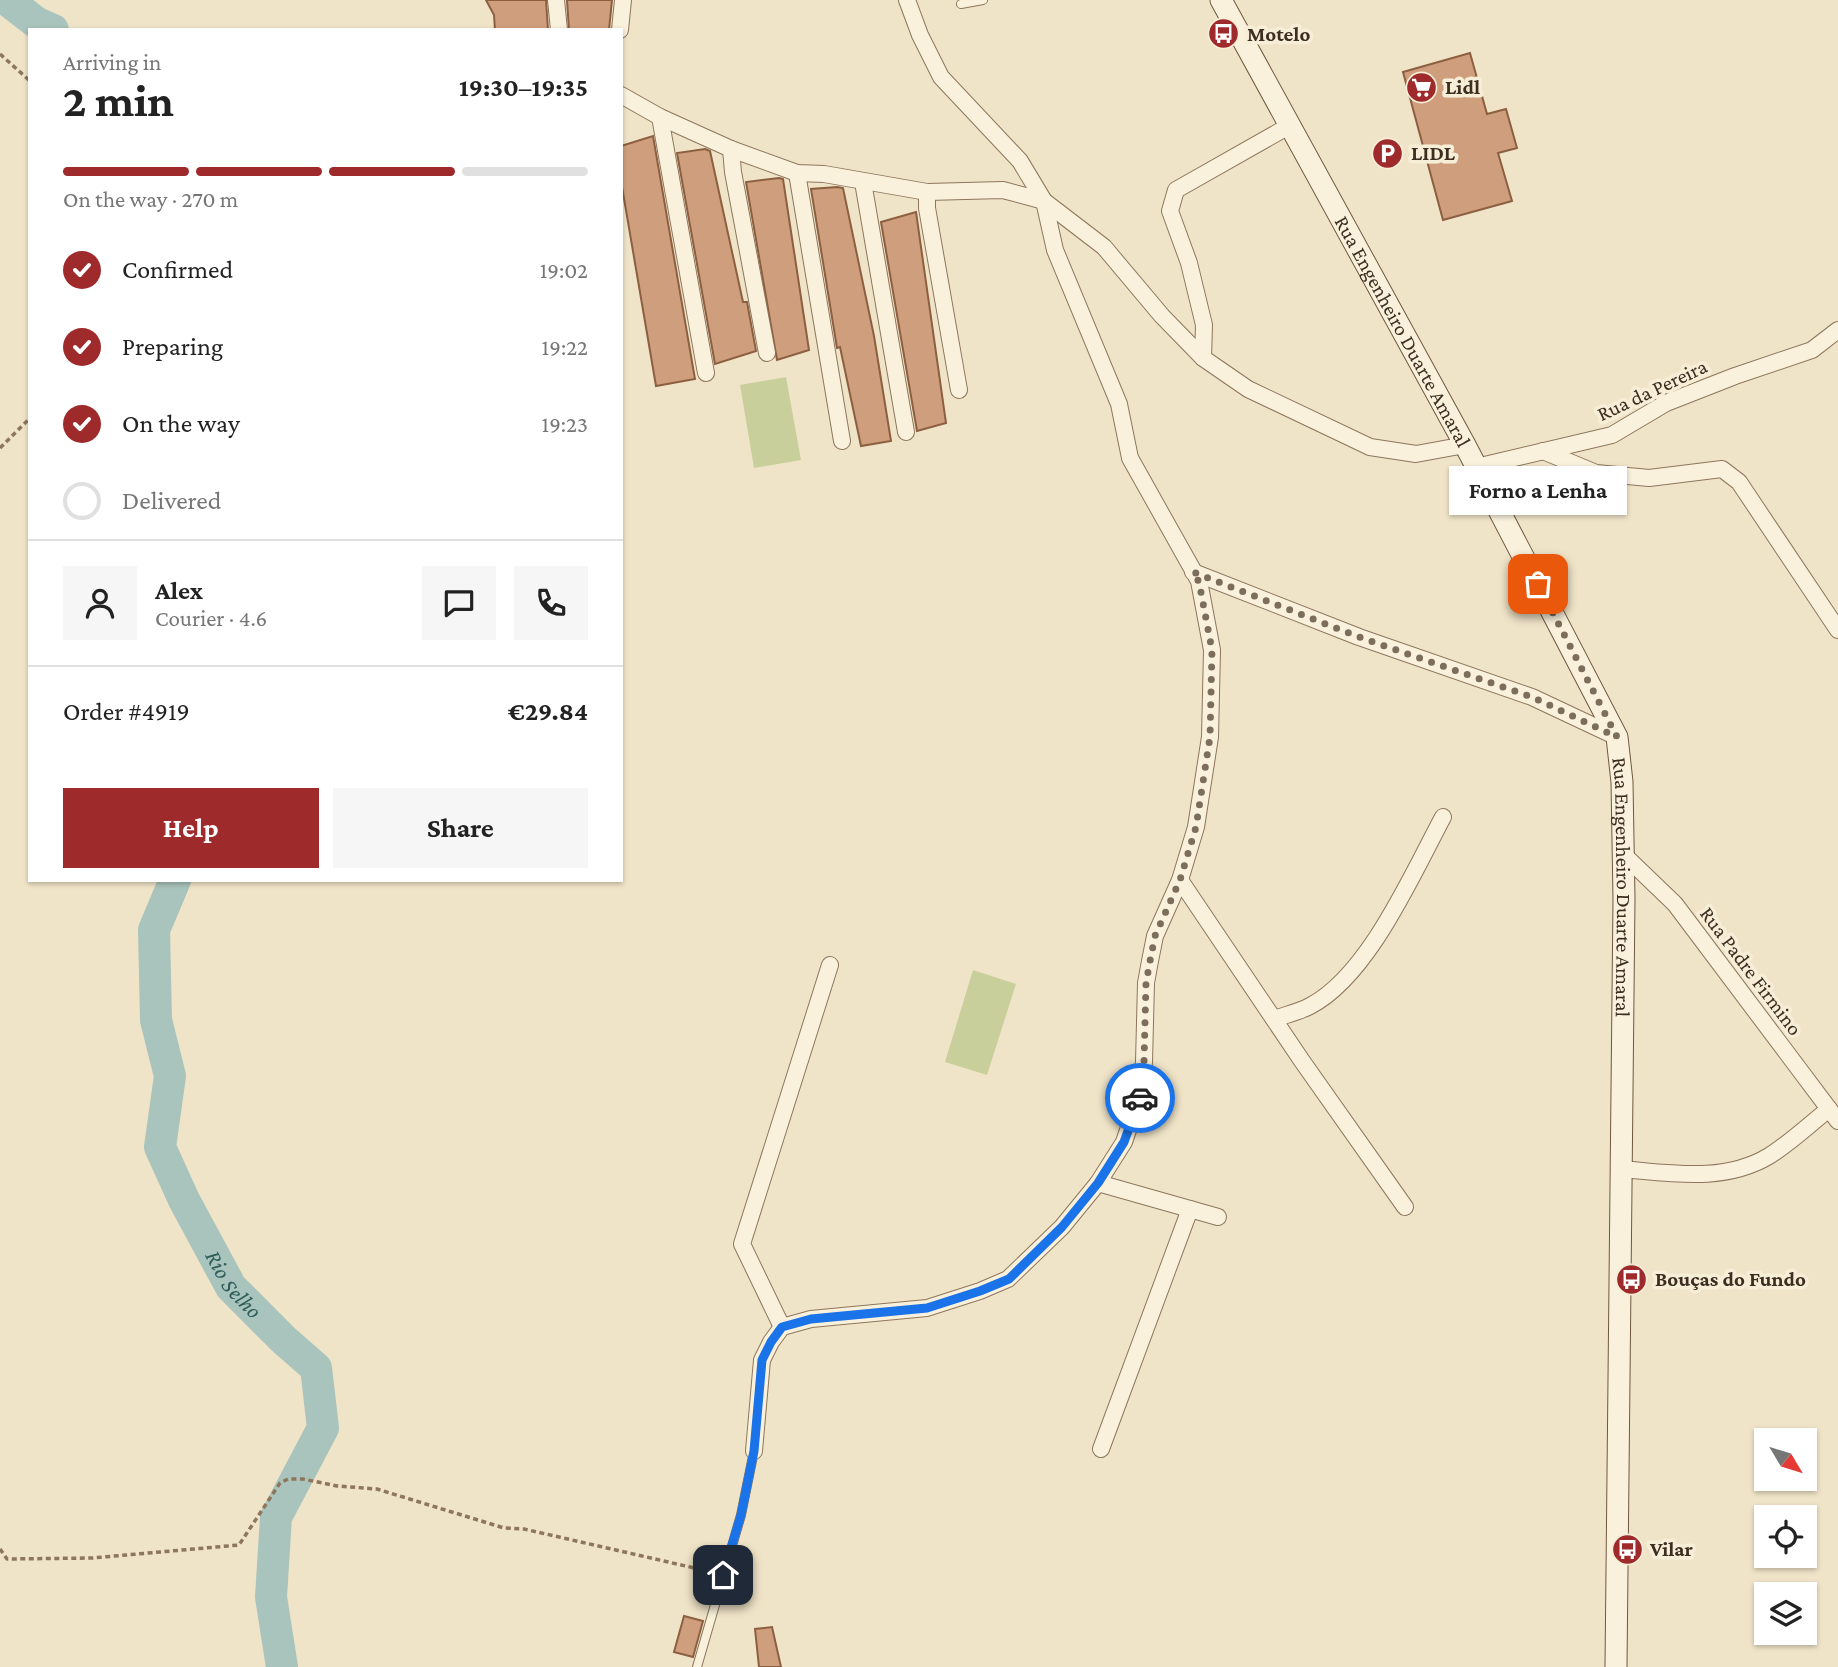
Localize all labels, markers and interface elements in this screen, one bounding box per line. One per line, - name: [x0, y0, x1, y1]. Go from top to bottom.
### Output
- bus stop icon: Motelo: [1207, 17, 1241, 51]
- place label: Motelo: [1247, 22, 1310, 46]
- text: Arriving in: [63, 49, 161, 75]
- supermarket icon: Lidl: [1405, 70, 1439, 104]
- text: 19:30–19:35: [459, 73, 588, 102]
- text: 2 min: [63, 75, 174, 126]
- place label: Lidl: [1445, 75, 1480, 99]
- parking icon: LIDL: [1371, 136, 1405, 170]
- place label: LIDL: [1411, 141, 1456, 165]
- text: On the way · 270 m: [63, 186, 238, 212]
- street label: Rua Engenheiro Duarte Amaral: [1330, 212, 1476, 451]
- icon: check: [63, 251, 101, 289]
- text: Confirmed: [122, 255, 233, 284]
- text: 19:02: [540, 257, 588, 283]
- icon: check: [63, 328, 101, 366]
- text: Preparing: [122, 332, 223, 361]
- text: 19:22: [542, 334, 588, 360]
- street label: Rua da Pereira: [1593, 354, 1711, 426]
- icon: check: [63, 405, 101, 443]
- text: On the way: [122, 409, 240, 438]
- text: 19:23: [542, 411, 588, 437]
- callout: Forno a Lenha: [1449, 465, 1627, 514]
- text: Forno a Lenha: [1469, 477, 1607, 503]
- text: Delivered: [122, 486, 221, 515]
- pin: [1508, 554, 1568, 614]
- icon: bag: [1519, 565, 1557, 603]
- button: person: [63, 566, 137, 640]
- button: chat: [422, 566, 496, 640]
- button: phone: [514, 566, 588, 640]
- text: Alex: [155, 576, 203, 605]
- text: Courier · 4.6: [155, 605, 267, 631]
- text: Order #4919: [63, 697, 190, 726]
- text: €29.84: [508, 697, 588, 726]
- street label: Rua Engenheiro Duarte Amaral: [1607, 756, 1636, 1017]
- button: Help: [63, 788, 319, 868]
- button: Share: [333, 788, 588, 868]
- street label: Rua Padre Firmino: [1695, 902, 1807, 1040]
- courier: [1105, 1063, 1175, 1133]
- icon: car: [1121, 1079, 1159, 1117]
- water label: Rio Selho: [200, 1245, 268, 1324]
- bus stop icon: Bouças do Fundo: [1615, 1262, 1649, 1296]
- place label: Bouças do Fundo: [1655, 1267, 1806, 1291]
- north arrow: [1754, 1428, 1816, 1491]
- map controls: [1754, 1428, 1817, 1645]
- button: locate: [1754, 1505, 1817, 1568]
- bus stop icon: Vilar: [1610, 1532, 1644, 1566]
- place label: Vilar: [1649, 1537, 1694, 1561]
- pin: [693, 1545, 753, 1605]
- icon: home: [704, 1556, 742, 1594]
- button: layers: [1754, 1582, 1817, 1645]

